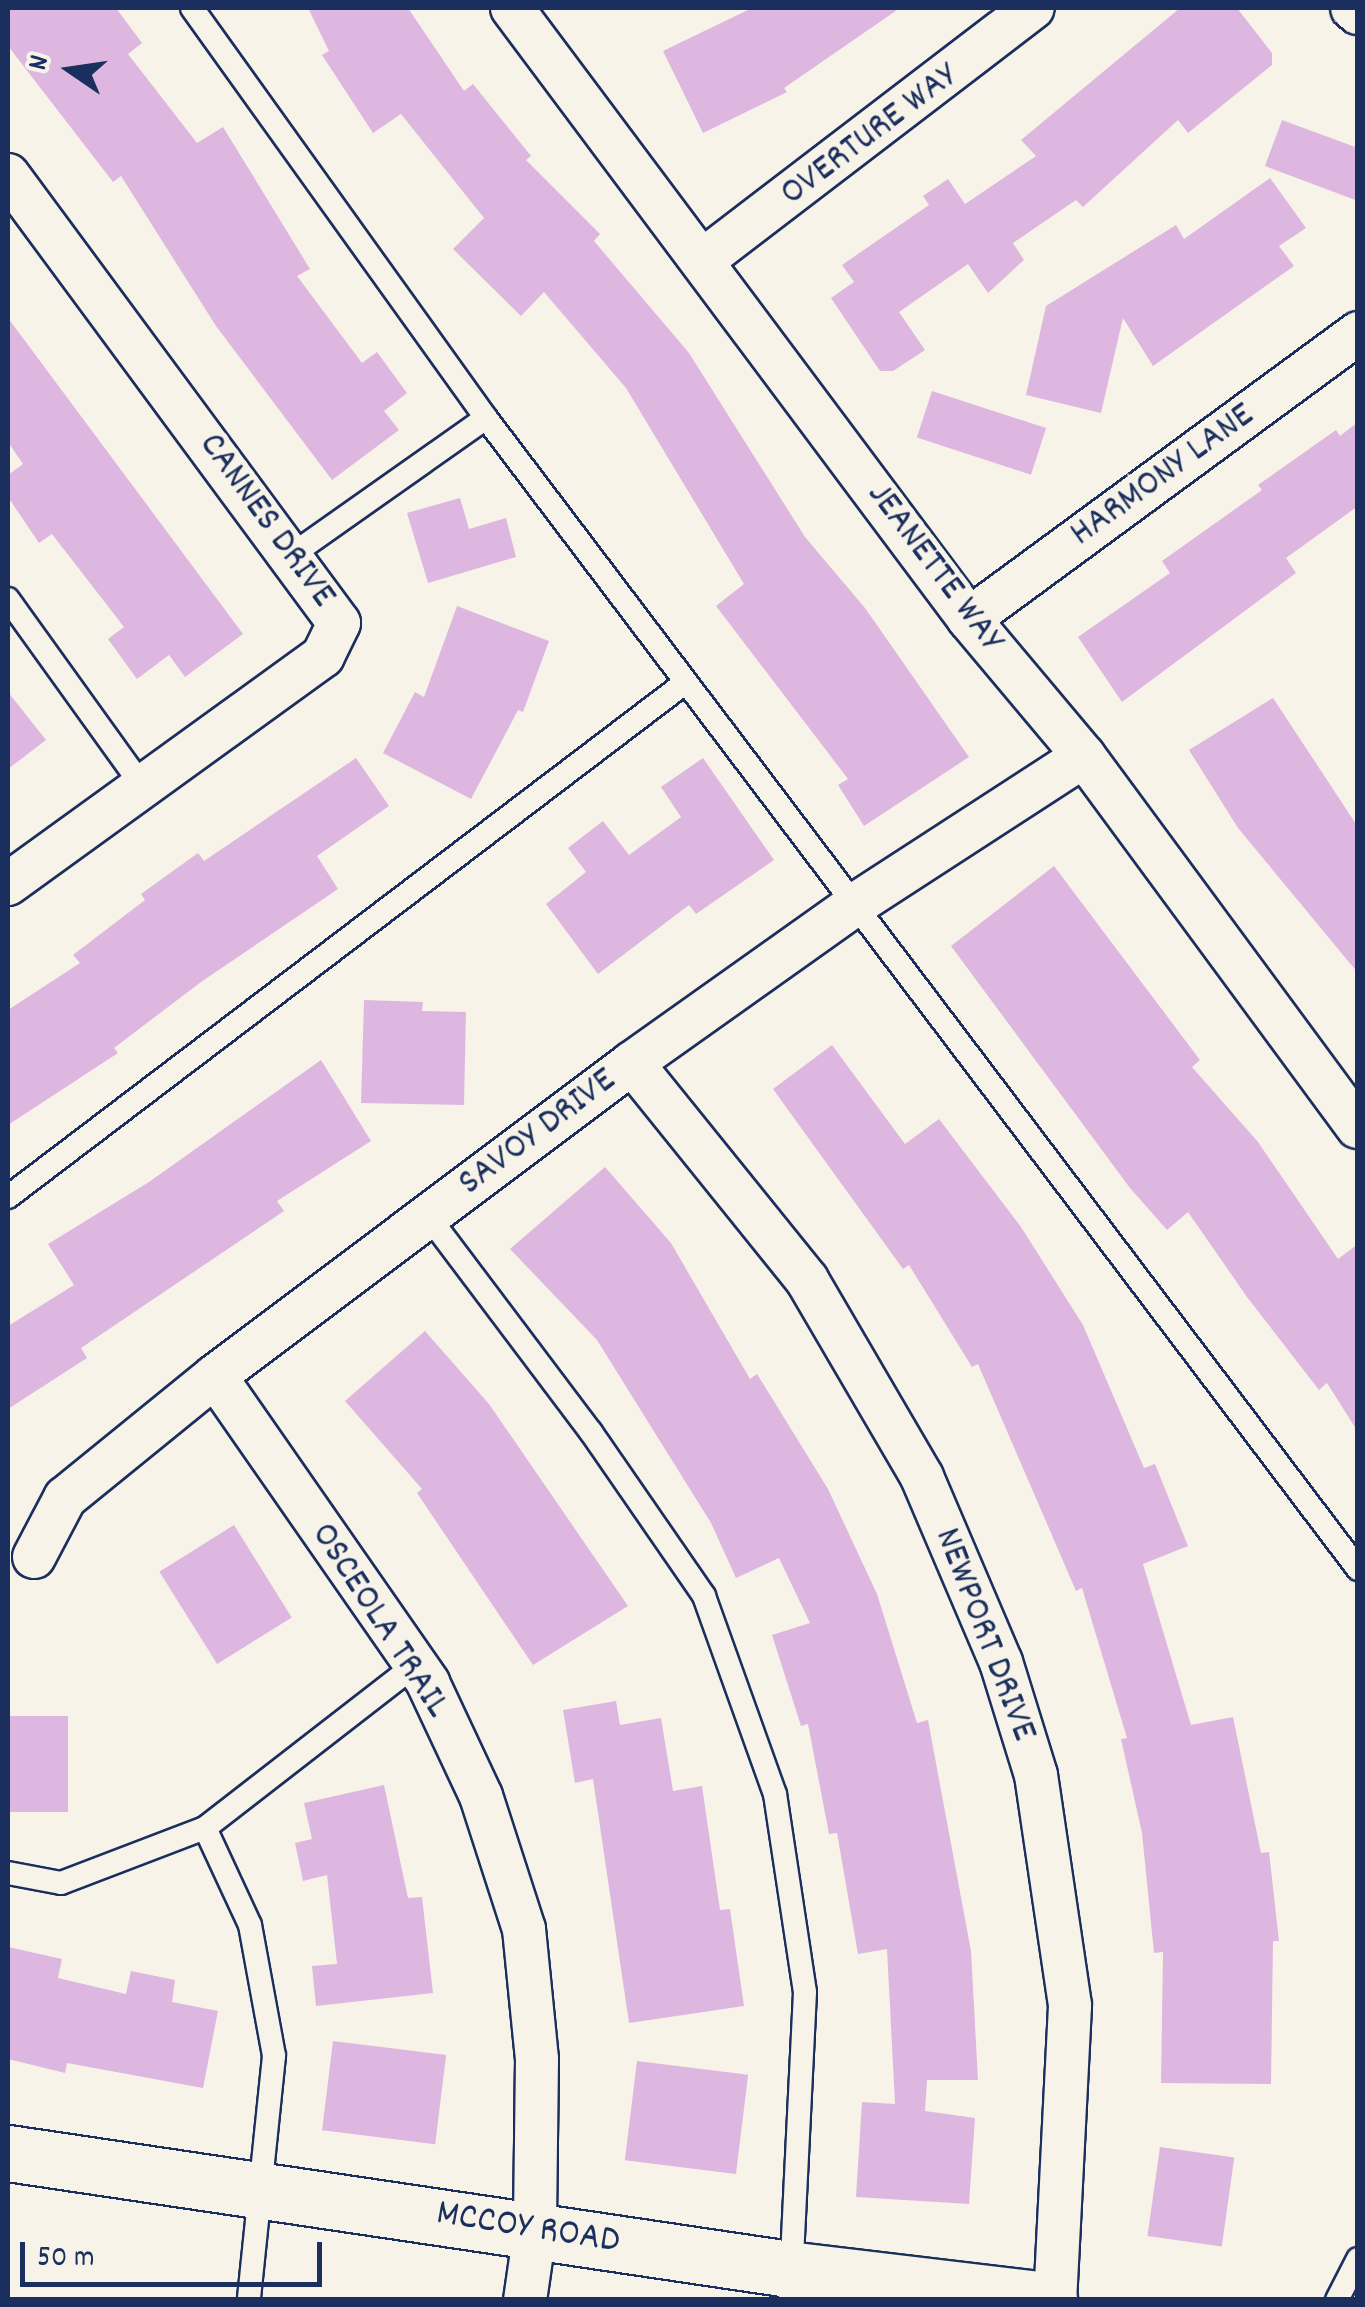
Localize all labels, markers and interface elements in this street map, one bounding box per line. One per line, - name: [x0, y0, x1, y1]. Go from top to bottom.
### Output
- north arrow: [20, 20, 120, 120]
- text: N: [20, 52, 62, 74]
- street label: OVERTURE WAY: [772, 55, 968, 217]
- street label: HARMONY LANE: [1062, 394, 1264, 558]
- street label: CANNES DRIVE: [187, 425, 345, 617]
- street label: JEANETTE WAY: [855, 474, 1013, 662]
- street label: SAVOY DRIVE: [450, 1059, 626, 1207]
- street label: OSCEOLA TRAIL: [299, 1515, 459, 1727]
- street label: NEWPORT DRIVE: [922, 1522, 1046, 1748]
- street label: MCCOY ROAD: [433, 2192, 623, 2266]
- scale bar: [25, 2222, 328, 2284]
- text: 50 m: [37, 2238, 95, 2281]

